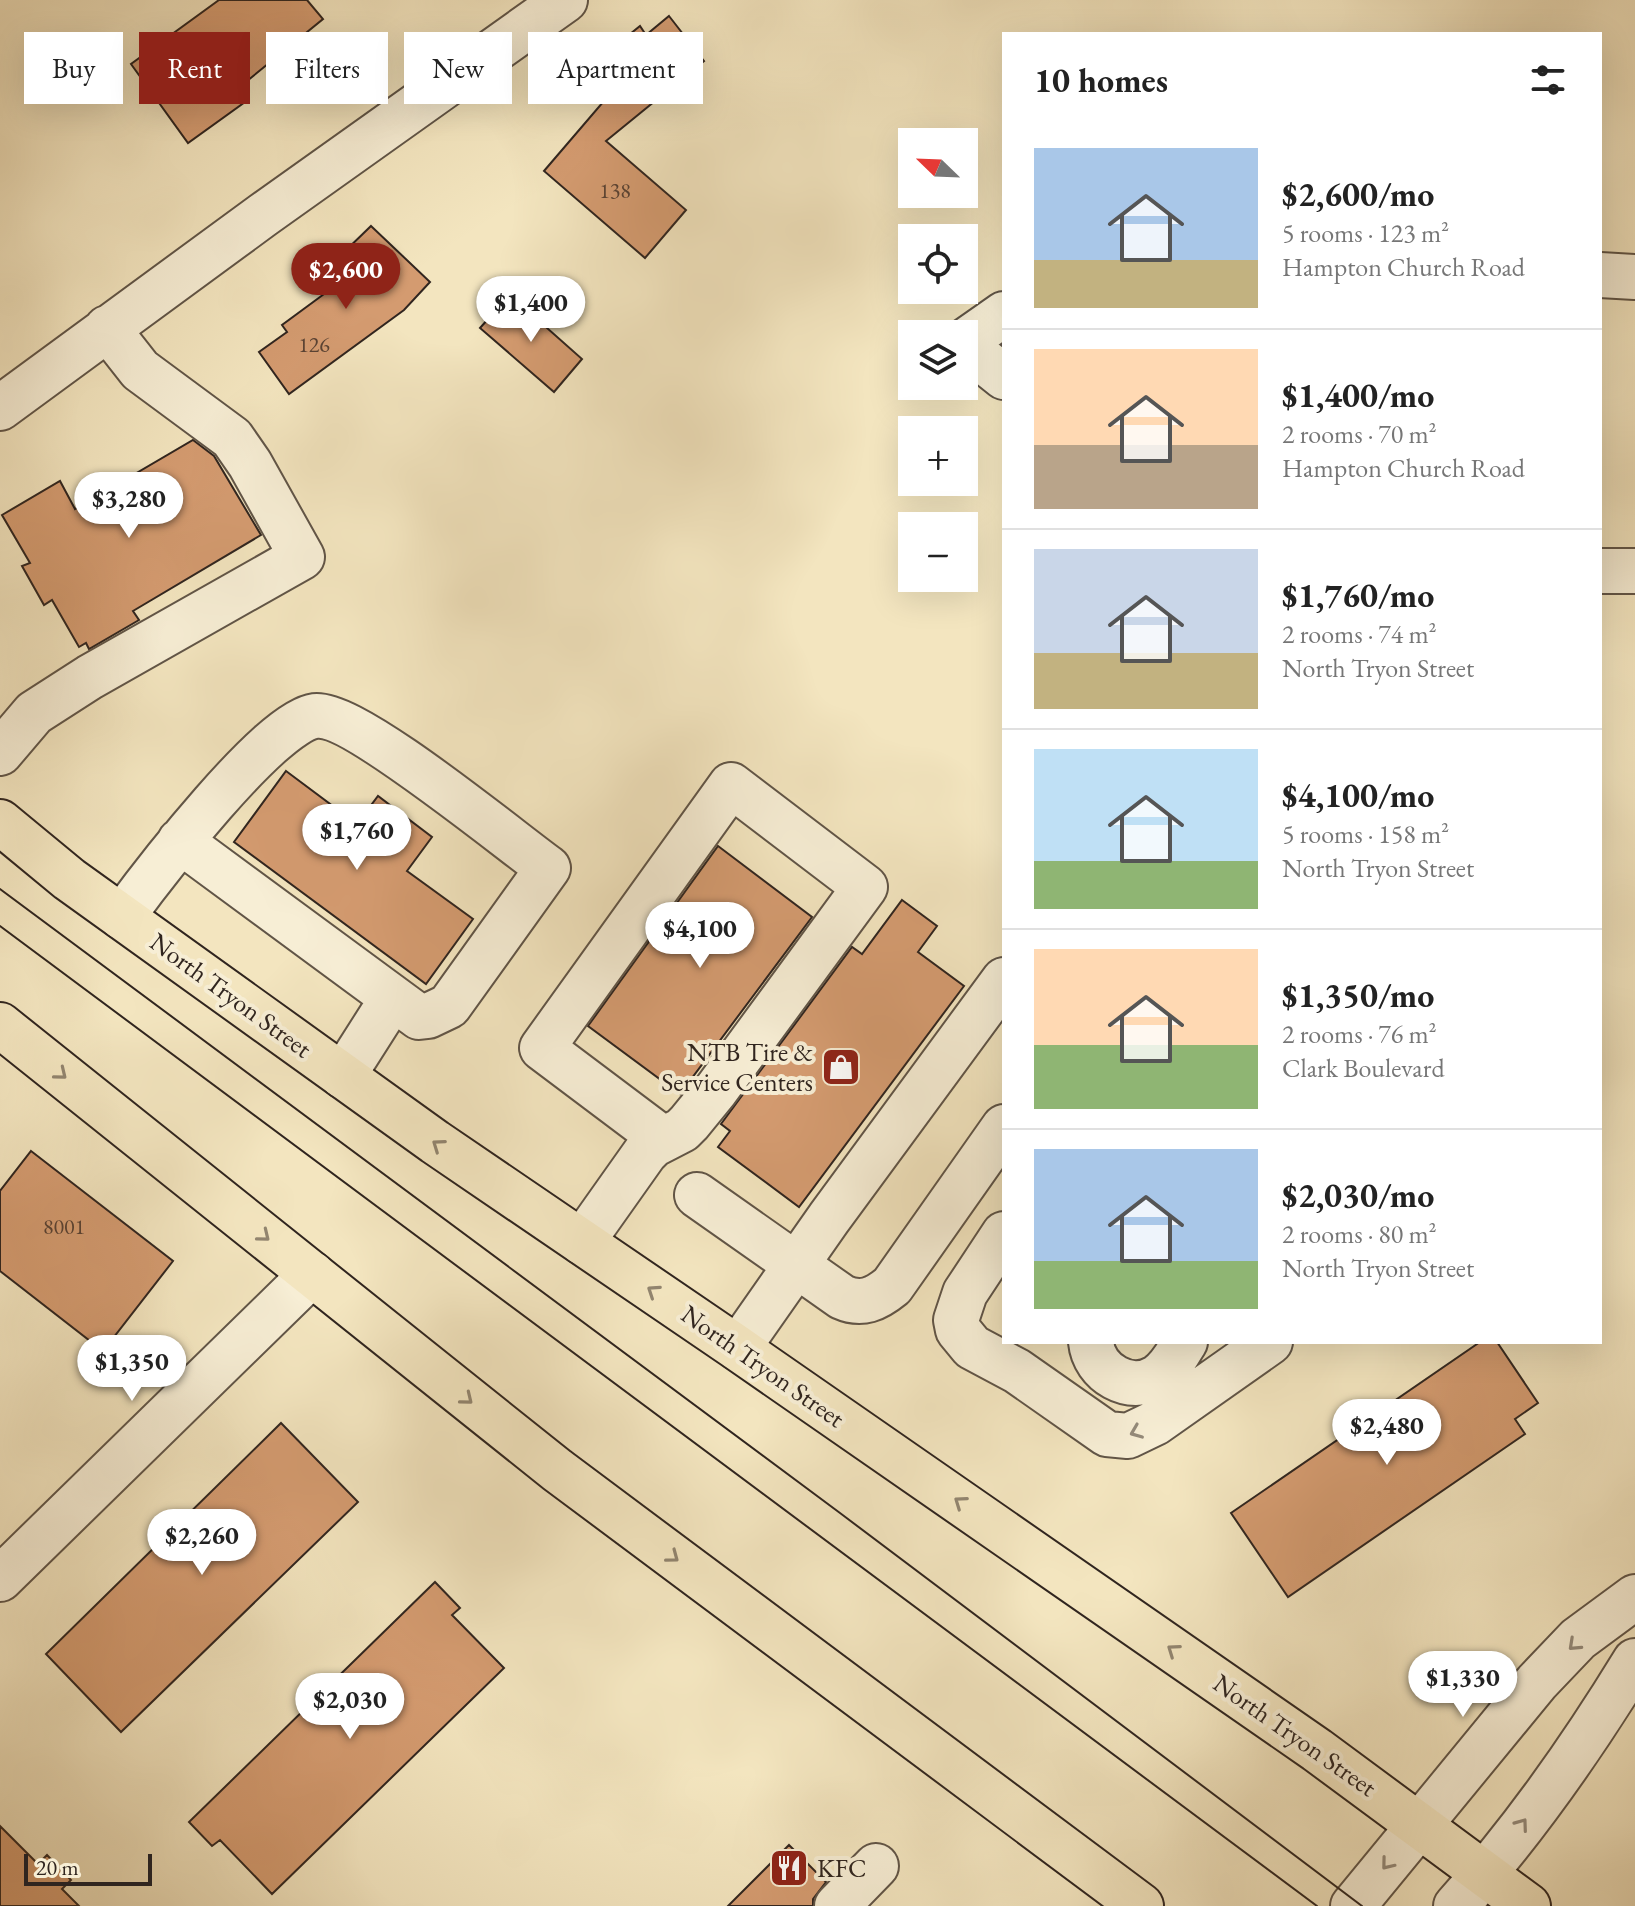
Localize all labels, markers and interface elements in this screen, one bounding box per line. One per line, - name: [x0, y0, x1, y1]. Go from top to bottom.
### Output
- chip: Buy: [24, 32, 123, 104]
- chip: Rent: [139, 32, 250, 104]
- chip: Filters: [266, 32, 388, 104]
- chip: New: [404, 32, 512, 104]
- chip: Apartment: [528, 32, 703, 104]
- text: 10 homes: [1034, 58, 1168, 102]
- icon: filters: [1526, 58, 1570, 102]
- north arrow: [898, 128, 978, 208]
- map controls: [898, 128, 978, 592]
- text: $2,600/mo: [1282, 172, 1434, 216]
- house number: 138: [599, 176, 631, 205]
- icon: home: [1098, 180, 1194, 276]
- text: 5 rooms · 123 m²: [1282, 216, 1449, 250]
- button: locate: [898, 224, 978, 304]
- pin: $2,600: [281, 243, 411, 311]
- text: Hampton Church Road: [1282, 250, 1525, 284]
- text: $2,600: [309, 252, 383, 286]
- pin: $1,400: [466, 276, 596, 344]
- text: $1,400: [494, 285, 568, 319]
- button: layers: [898, 320, 978, 400]
- house number: 126: [298, 330, 330, 359]
- text: $1,400/mo: [1282, 373, 1434, 417]
- icon: home: [1098, 381, 1194, 477]
- button: +: [898, 416, 978, 496]
- text: 2 rooms · 70 m²: [1282, 417, 1437, 451]
- text: Hampton Church Road: [1282, 451, 1525, 485]
- pin: $3,280: [64, 472, 194, 540]
- text: $3,280: [92, 481, 166, 515]
- button: −: [898, 512, 978, 592]
- text: $1,760/mo: [1282, 573, 1434, 617]
- icon: home: [1098, 581, 1194, 677]
- text: 2 rooms · 74 m²: [1282, 617, 1437, 651]
- text: North Tryon Street: [1282, 651, 1474, 685]
- text: $4,100/mo: [1282, 773, 1434, 817]
- icon: home: [1098, 781, 1194, 877]
- pin: $1,760: [292, 804, 422, 872]
- text: $1,760: [320, 813, 394, 847]
- text: 5 rooms · 158 m²: [1282, 817, 1449, 851]
- text: North Tryon Street: [1282, 851, 1474, 885]
- pin: $4,100: [635, 902, 765, 970]
- text: $4,100: [663, 911, 737, 945]
- street label: North Tryon Street: [143, 925, 319, 1065]
- text: $1,350/mo: [1282, 973, 1434, 1017]
- icon: home: [1098, 981, 1194, 1077]
- text: 2 rooms · 76 m²: [1282, 1017, 1437, 1051]
- place label: NTB Tire & Service Centers: [661, 1035, 813, 1099]
- shop icon: NTB Tire & Service Centers: [820, 1046, 862, 1088]
- text: Clark Boulevard: [1282, 1051, 1445, 1085]
- one-way arrow: [52, 1064, 67, 1078]
- one-way arrow: [433, 1140, 447, 1155]
- text: $2,030/mo: [1282, 1173, 1434, 1217]
- icon: home: [1098, 1181, 1194, 1277]
- house number: 8001: [43, 1212, 85, 1241]
- text: 2 rooms · 80 m²: [1282, 1217, 1437, 1251]
- one-way arrow: [255, 1226, 269, 1241]
- text: North Tryon Street: [1282, 1251, 1474, 1285]
- one-way arrow: [648, 1286, 662, 1301]
- street label: North Tryon Street: [675, 1297, 851, 1435]
- pin: $1,350: [67, 1335, 197, 1403]
- text: $1,350: [95, 1344, 169, 1378]
- one-way arrow: [458, 1389, 472, 1404]
- pin: $2,480: [1322, 1399, 1452, 1467]
- text: $2,480: [1350, 1408, 1424, 1442]
- one-way arrow: [1130, 1422, 1144, 1438]
- one-way arrow: [954, 1497, 968, 1512]
- pin: $2,260: [137, 1509, 267, 1577]
- text: $2,260: [165, 1518, 239, 1552]
- one-way arrow: [664, 1548, 679, 1562]
- one-way arrow: [1568, 1635, 1583, 1649]
- one-way arrow: [1168, 1645, 1182, 1660]
- pin: $1,330: [1398, 1651, 1528, 1719]
- text: $1,330: [1426, 1660, 1500, 1694]
- street label: North Tryon Street: [1207, 1666, 1383, 1804]
- pin: $2,030: [285, 1673, 415, 1741]
- text: $2,030: [313, 1682, 387, 1716]
- one-way arrow: [1513, 1818, 1527, 1832]
- restaurant icon: KFC: [768, 1847, 810, 1889]
- scale bar: [24, 1850, 152, 1886]
- place label: KFC: [817, 1851, 866, 1885]
- text: 20 m: [36, 1853, 79, 1882]
- one-way arrow: [1383, 1855, 1397, 1870]

